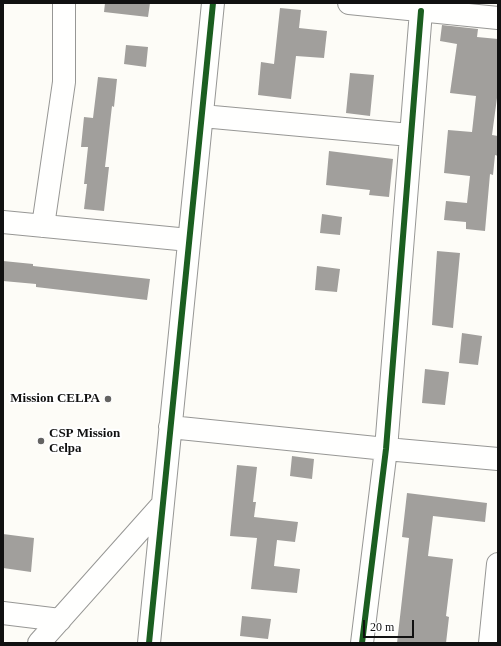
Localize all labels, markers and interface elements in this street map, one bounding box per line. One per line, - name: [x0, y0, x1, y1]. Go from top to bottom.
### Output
- place label: Mission CELPA: [10, 391, 100, 407]
- marker: Mission CELPA: [103, 394, 113, 404]
- place label: CSP Mission Celpa: [49, 426, 120, 457]
- marker: CSP Mission Celpa: [36, 436, 46, 446]
- scale bar: [365, 612, 416, 638]
- text: 20 m: [370, 620, 394, 634]

